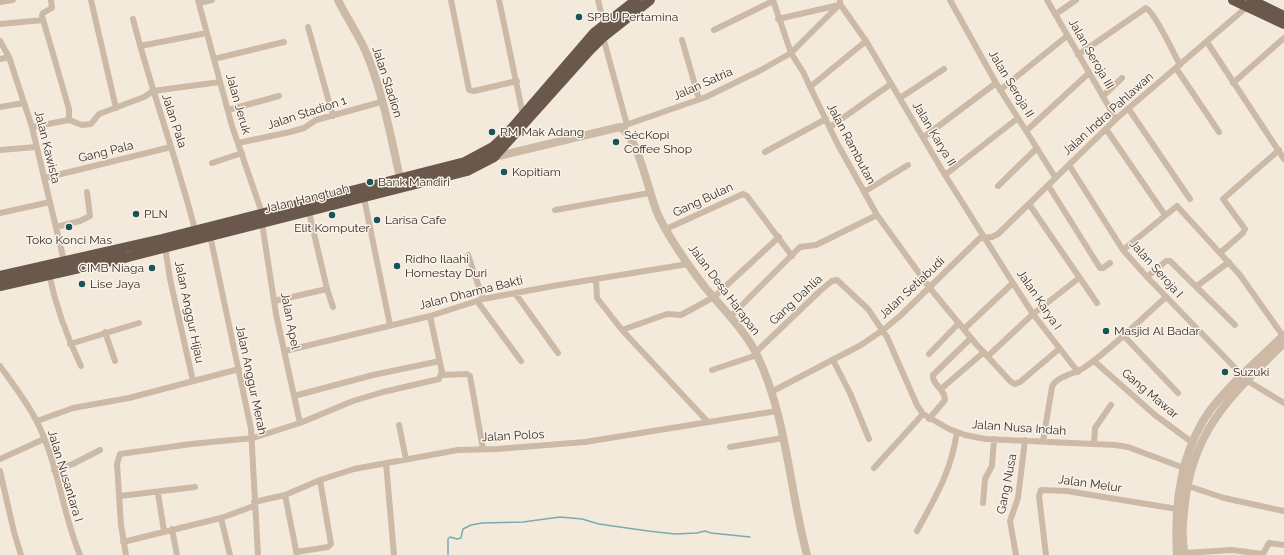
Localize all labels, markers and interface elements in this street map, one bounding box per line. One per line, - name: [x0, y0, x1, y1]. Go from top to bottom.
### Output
- place label: SPBU Pertamina: [587, 10, 678, 24]
- marker: SPBU Pertamina: [574, 12, 584, 22]
- street label: Jalan Seroja III: [1065, 16, 1117, 92]
- street label: Jalan Stadion: [369, 45, 405, 119]
- street label: Jalan Seroja II: [985, 48, 1037, 120]
- street label: Jalan Satria: [671, 65, 735, 103]
- street label: Jalan Indra Pahlawan: [1060, 70, 1156, 158]
- street label: Jalan Jeruk: [222, 72, 254, 136]
- street label: Jalan Pala: [159, 92, 189, 150]
- street label: Jalan Stadion 1: [266, 93, 348, 133]
- street label: Jalan Karya II: [909, 99, 959, 169]
- street label: Jalan Rambutan: [824, 101, 878, 187]
- street label: Jalan Kawista: [31, 109, 63, 185]
- place label: RM Mak Adang: [500, 125, 584, 139]
- marker: RM Mak Adang: [487, 127, 497, 137]
- place label: SécKopi Coffee Shop: [624, 128, 692, 156]
- marker: SécKopi Coffee Shop: [611, 137, 621, 147]
- street label: Gang Pala: [77, 138, 135, 166]
- place label: Kopitiam: [512, 165, 561, 179]
- marker: Kopitiam: [499, 167, 509, 177]
- place label: Bank Mandiri: [378, 175, 450, 189]
- marker: Bank Mandiri: [365, 177, 375, 187]
- street label: Gang Bulan: [671, 180, 735, 220]
- street label: Jalan Hangtuah: [263, 182, 351, 216]
- place label: PLN: [144, 207, 168, 221]
- marker: PLN: [131, 209, 141, 219]
- marker: Elit Komputer: [327, 210, 337, 220]
- place label: Larisa Cafe: [385, 213, 446, 227]
- marker: Larisa Cafe: [372, 215, 382, 225]
- place label: Elit Komputer: [294, 221, 370, 235]
- marker: Toko Konci Mas: [64, 222, 74, 232]
- place label: Toko Konci Mas: [26, 233, 112, 247]
- street label: Jalan Seroja I: [1126, 237, 1186, 301]
- street label: Jalan Desa Harapan: [685, 242, 763, 338]
- place label: Ridho Ilaahi Homestay Duri: [405, 252, 487, 280]
- street label: Jalan Setiabudi: [876, 254, 948, 322]
- street label: Jalan Anggur Hijau: [171, 260, 207, 364]
- place label: CIMB Niaga: [79, 261, 144, 275]
- marker: Ridho Ilaahi Homestay Duri: [392, 261, 402, 271]
- marker: CIMB Niaga: [147, 263, 157, 273]
- street label: Jalan Karya I: [1014, 267, 1064, 333]
- street label: Gang Dahlia: [767, 272, 825, 328]
- street label: Jalan Dharma Bakti: [418, 273, 524, 313]
- place label: Lise Jaya: [90, 277, 140, 291]
- marker: Lise Jaya: [77, 279, 87, 289]
- street label: Jalan Apel: [277, 291, 303, 351]
- street label: Jalan Anggur Merah: [232, 324, 270, 436]
- place label: Masjid Al Badar: [1114, 324, 1200, 338]
- marker: Masjid Al Badar: [1101, 326, 1111, 336]
- place label: Suzuki: [1233, 365, 1269, 379]
- street label: Gang Mawar: [1119, 366, 1181, 422]
- marker: Suzuki: [1220, 367, 1230, 377]
- street label: Jalan Nusa Indah: [971, 418, 1067, 438]
- street label: Jalan Polos: [481, 427, 545, 445]
- street label: Jalan Nusantara I: [44, 428, 86, 524]
- street label: Gang Nusa: [994, 453, 1020, 515]
- street label: Jalan Melur: [1057, 472, 1123, 496]

